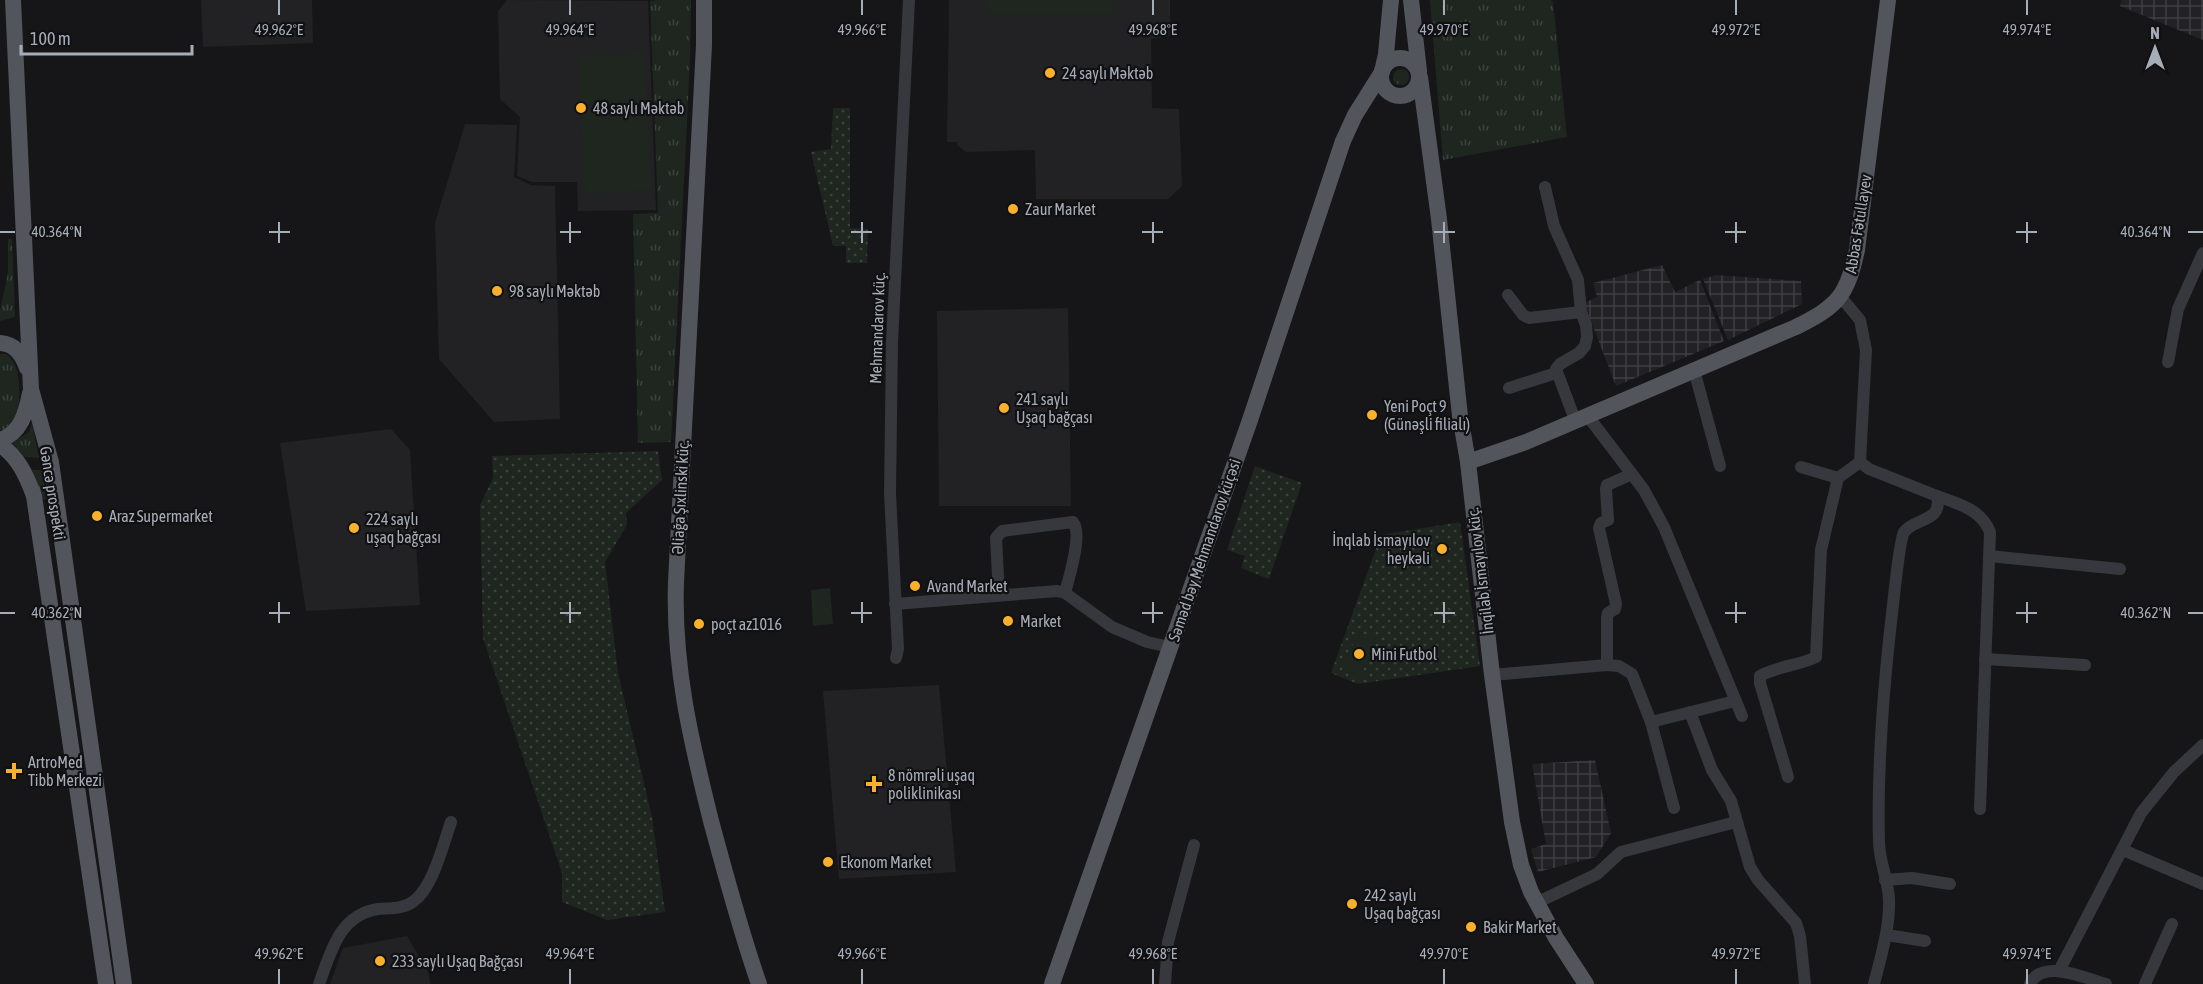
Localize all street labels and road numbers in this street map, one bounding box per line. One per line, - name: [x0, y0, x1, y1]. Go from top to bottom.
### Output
- street label: Abbas Fətullayev: [1841, 173, 1876, 275]
- street label: Mehmandarov küç.: [866, 272, 889, 384]
- street label: Əliağa Şıxlinski küç.: [668, 439, 693, 554]
- street label: Gəncə prospekti: [36, 445, 69, 541]
- street label: Səməd bəy Mehmandarov küçəsi: [1164, 456, 1245, 644]
- street label: İnqilab İsmayılov küç.: [1463, 506, 1498, 635]

